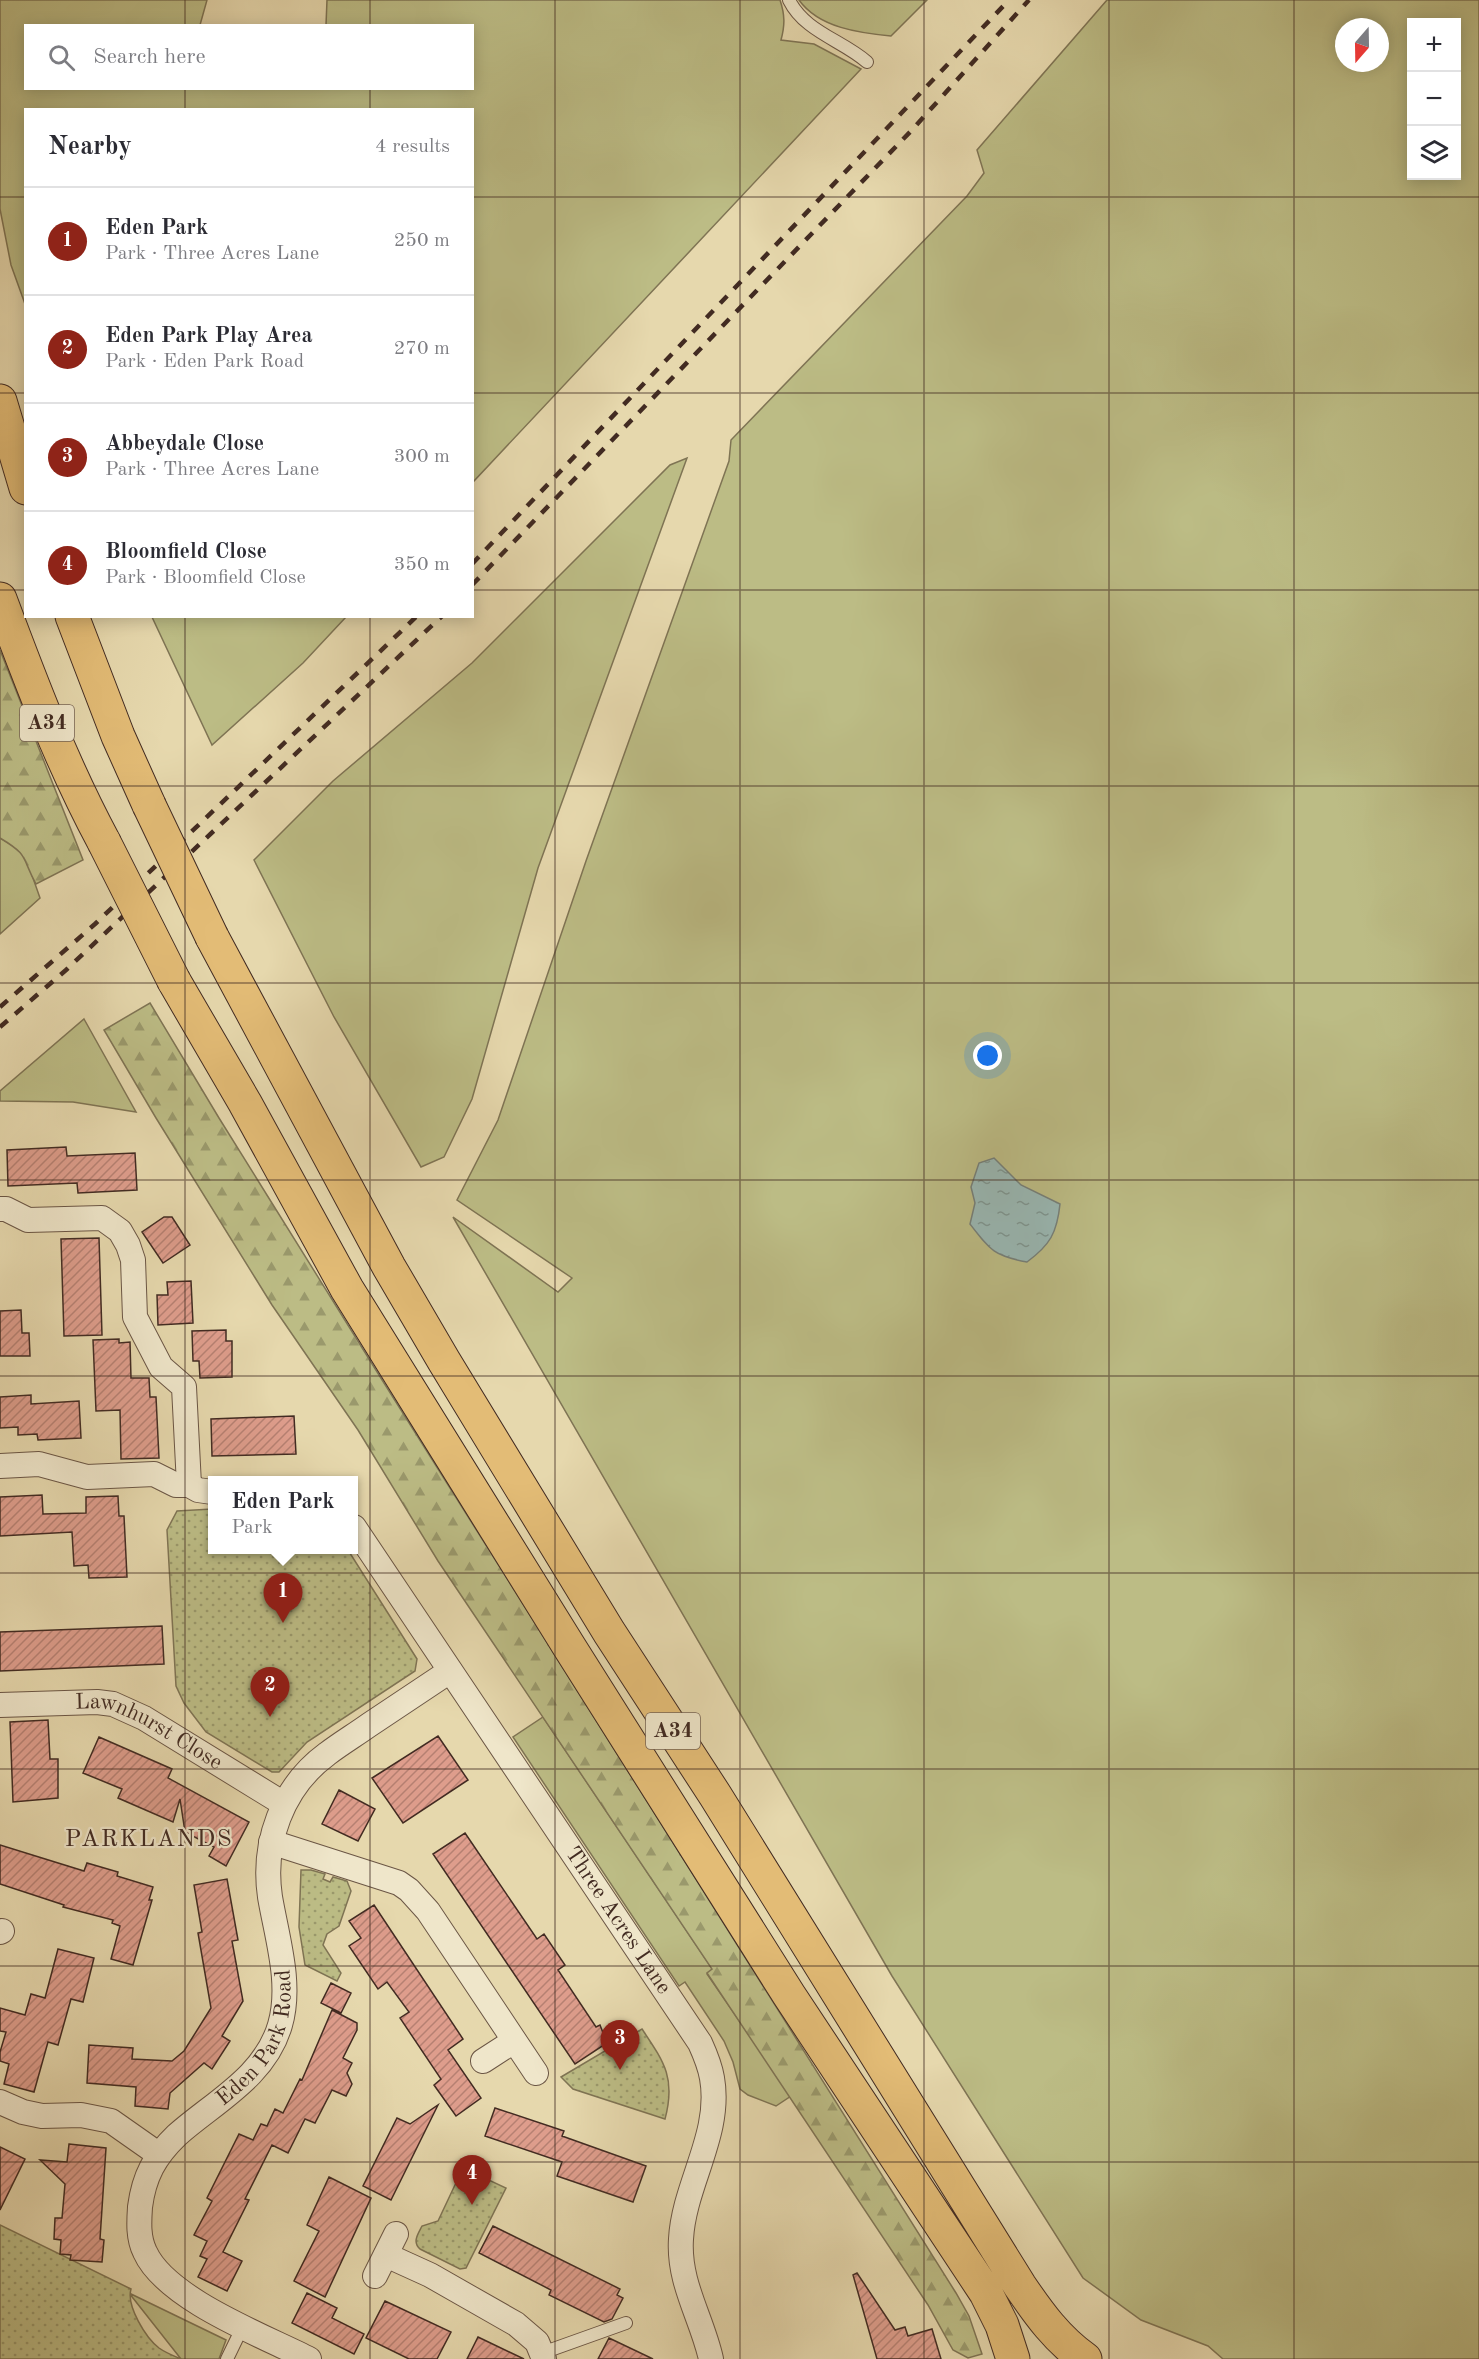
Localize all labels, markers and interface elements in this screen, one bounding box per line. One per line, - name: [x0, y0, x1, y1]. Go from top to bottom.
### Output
- north arrow: [1335, 18, 1389, 72]
- map controls: [1407, 18, 1461, 180]
- button: +: [1407, 18, 1461, 72]
- search box: [24, 24, 474, 90]
- icon: search: [45, 41, 78, 74]
- text: Search here: [93, 46, 206, 68]
- button: −: [1407, 72, 1461, 126]
- button: layers: [1407, 126, 1461, 180]
- text: Nearby: [48, 134, 132, 160]
- text: 4 results: [375, 137, 450, 157]
- text: Eden Park: [105, 217, 208, 239]
- text: 1: [62, 231, 73, 251]
- text: 250 m: [394, 231, 450, 251]
- text: Park · Three Acres Lane: [105, 244, 319, 264]
- text: Eden Park Play Area: [105, 325, 313, 347]
- text: 2: [62, 339, 73, 359]
- text: 270 m: [394, 339, 450, 359]
- text: Park · Eden Park Road: [105, 352, 304, 372]
- text: Abbeydale Close: [105, 433, 264, 455]
- text: 3: [62, 447, 73, 467]
- text: 300 m: [394, 447, 450, 467]
- text: Park · Three Acres Lane: [105, 460, 319, 480]
- text: Bloomfield Close: [105, 541, 267, 563]
- text: 4: [62, 555, 73, 575]
- text: 350 m: [394, 555, 450, 575]
- text: Park · Bloomfield Close: [105, 568, 306, 588]
- road number: A34: [20, 705, 74, 741]
- your location: [973, 1041, 1002, 1070]
- popup: [208, 1476, 358, 1554]
- text: Eden Park: [231, 1491, 335, 1513]
- text: Park: [231, 1518, 273, 1538]
- pin: 1: [264, 1574, 302, 1623]
- pin: 2: [250, 1668, 290, 1717]
- street label: Lawnhurst Close: [75, 1691, 226, 1774]
- road number: A34: [646, 1713, 700, 1749]
- district label: PARKLANDS: [65, 1828, 233, 1852]
- street label: Three Acres Lane: [561, 1843, 675, 1998]
- street label: Eden Park Road: [212, 1969, 296, 2110]
- pin: 3: [600, 2020, 640, 2070]
- pin: 4: [452, 2156, 492, 2205]

